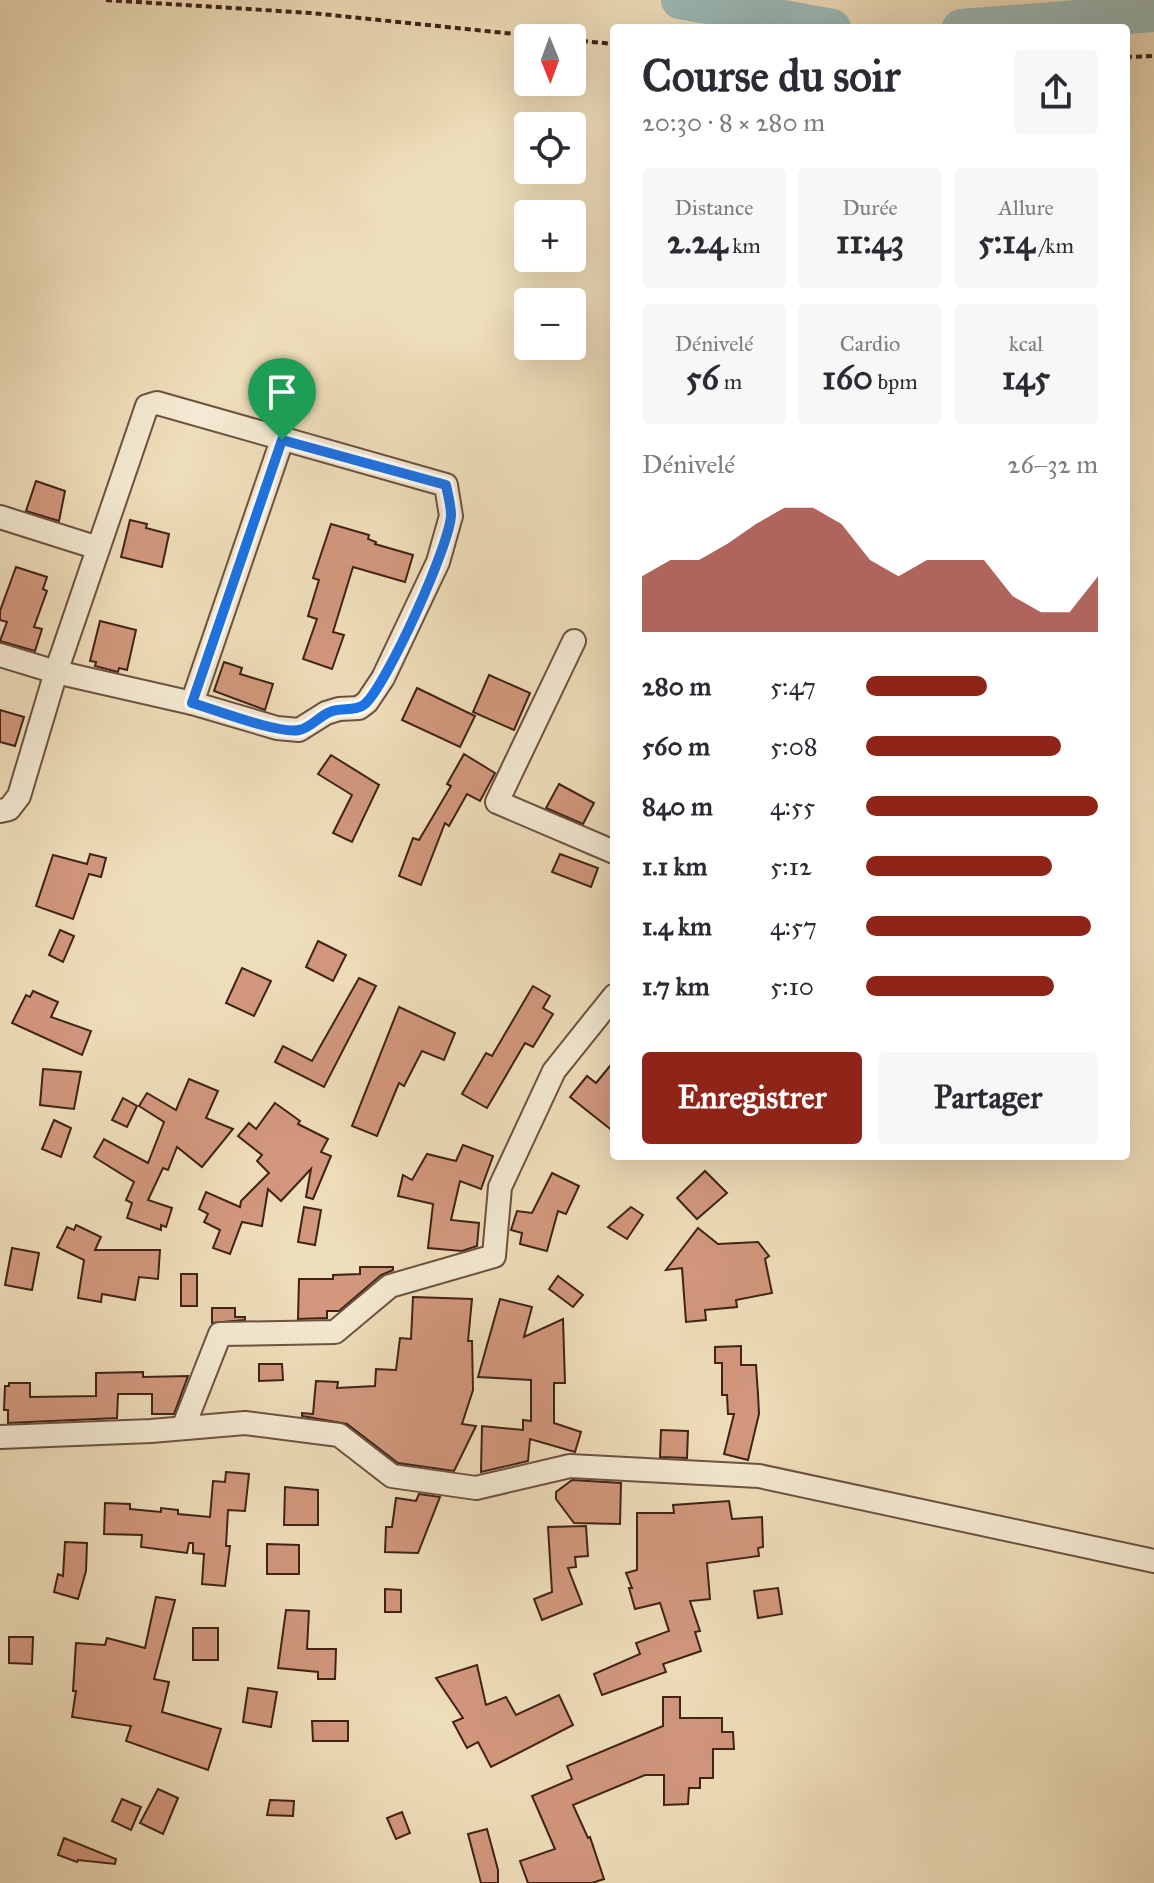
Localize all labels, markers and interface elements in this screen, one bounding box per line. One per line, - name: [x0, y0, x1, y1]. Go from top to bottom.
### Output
- north arrow: [514, 24, 586, 96]
- map controls: [514, 24, 586, 360]
- text: Course du soir: [642, 49, 900, 103]
- button: share: [1014, 50, 1098, 134]
- text: 20:30 · 8 × 280 m: [642, 106, 825, 138]
- button: locate: [514, 112, 586, 184]
- text: Distance: [675, 194, 753, 221]
- text: Durée: [842, 194, 898, 221]
- text: Allure: [998, 194, 1054, 221]
- button: +: [514, 200, 586, 272]
- text: 2.24: [667, 221, 727, 262]
- text: 11:43: [836, 221, 904, 262]
- text: 5:14: [978, 221, 1035, 262]
- text: km: [727, 232, 761, 259]
- text: /km: [1035, 232, 1074, 259]
- button: −: [514, 288, 586, 360]
- text: Dénivelé: [675, 330, 753, 357]
- text: Cardio: [840, 330, 900, 357]
- text: kcal: [1009, 330, 1043, 357]
- text: 56: [686, 357, 719, 398]
- text: 160: [822, 357, 873, 398]
- text: 145: [1002, 357, 1050, 398]
- pin: [248, 358, 316, 440]
- text: m: [719, 368, 742, 395]
- text: bpm: [873, 368, 918, 395]
- icon: arrive: [260, 370, 304, 414]
- text: Dénivelé: [642, 448, 735, 480]
- text: 26–32 m: [1008, 448, 1098, 480]
- text: 280 m: [642, 670, 711, 702]
- text: 5:47: [770, 670, 816, 702]
- text: 560 m: [642, 730, 710, 762]
- text: 5:08: [770, 730, 818, 762]
- text: 840 m: [642, 790, 713, 822]
- text: 4:55: [770, 790, 815, 822]
- text: 1.1 km: [642, 850, 707, 882]
- text: 5:12: [770, 850, 812, 882]
- text: 1.4 km: [642, 910, 712, 942]
- text: 4:57: [770, 910, 817, 942]
- text: 1.7 km: [642, 970, 710, 1002]
- text: 5:10: [770, 970, 814, 1002]
- button: Enregistrer: [642, 1052, 862, 1144]
- button: Partager: [878, 1052, 1098, 1144]

